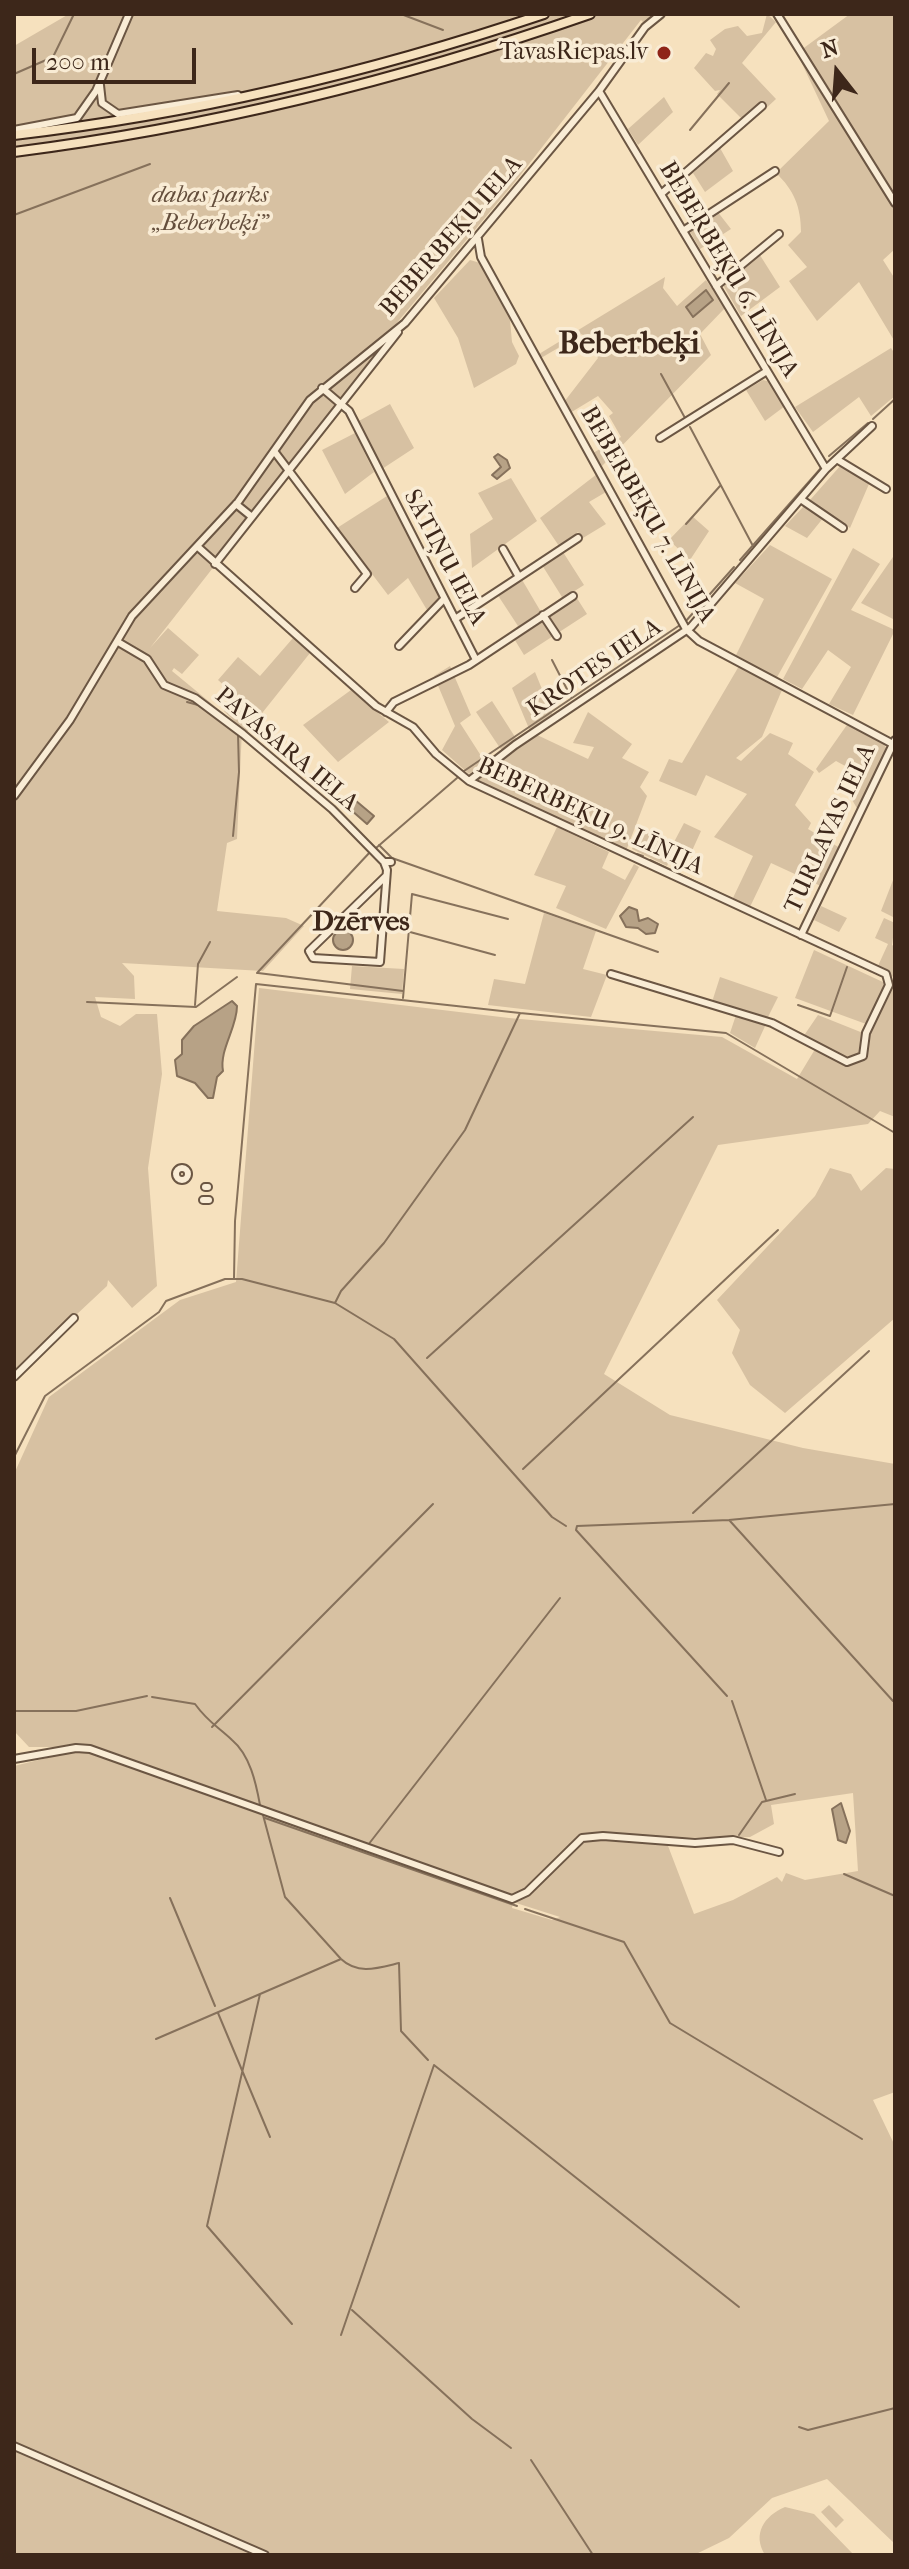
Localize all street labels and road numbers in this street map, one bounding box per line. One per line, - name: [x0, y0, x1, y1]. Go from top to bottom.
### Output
- street label: BEBERBEĶU IELA: [375, 151, 529, 323]
- street label: BEBERBEĶU 6. LĪNIJA: [652, 157, 804, 383]
- street label: BEBERBEĶU 7. LĪNIJA: [573, 402, 721, 628]
- street label: SĀTIŅU IELA: [396, 485, 492, 631]
- street label: KROTES IELA: [522, 613, 668, 725]
- street label: PAVASARA IELA: [209, 682, 363, 818]
- street label: TURLAVAS IELA: [779, 740, 883, 918]
- street label: BEBERBEĶU 9. LĪNIJA: [472, 752, 708, 882]

